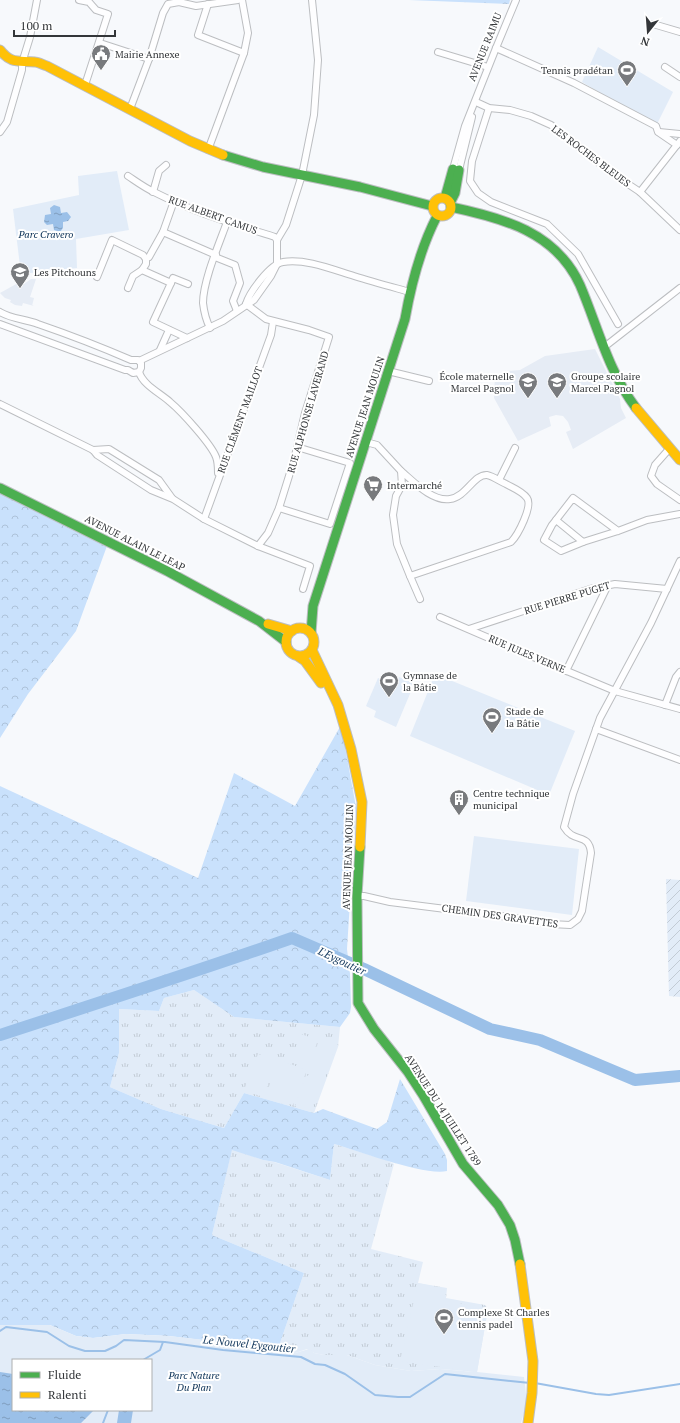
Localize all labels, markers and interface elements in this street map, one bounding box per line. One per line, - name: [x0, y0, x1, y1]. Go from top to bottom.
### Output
- street label: AVENUE RAIMU: [465, 11, 505, 83]
- scale bar: [14, 12, 115, 38]
- north arrow: [628, 12, 668, 52]
- text: 100 m: [20, 18, 53, 33]
- text: N: [638, 33, 651, 49]
- public building icon: Mairie Annexe: [90, 43, 112, 71]
- place label: Mairie Annexe: [115, 48, 180, 61]
- sports icon: Tennis pradétan: [616, 59, 638, 87]
- place label: Tennis pradétan: [541, 64, 613, 77]
- street label: LES ROCHES BLEUES: [549, 122, 633, 190]
- street label: RUE ALBERT CAMUS: [167, 193, 259, 237]
- park label: Parc Cravero: [18, 228, 73, 241]
- school or university icon: Les Pitchouns: [9, 261, 31, 289]
- place label: Les Pitchouns: [34, 266, 96, 279]
- street label: RUE ALPHONSE LAVERAND: [284, 349, 332, 475]
- street label: AVENUE JEAN MOULIN: [342, 354, 388, 459]
- street label: RUE CLÉMENT MAILLOT: [215, 365, 265, 475]
- place label: École maternelle Marcel Pagnol: [439, 370, 514, 395]
- place label: Groupe scolaire Marcel Pagnol: [571, 370, 640, 395]
- school or university icon: École maternelle Marcel Pagnol: [517, 371, 539, 399]
- school or university icon: Groupe scolaire Marcel Pagnol: [546, 371, 568, 399]
- supermarket icon: Intermarché: [362, 474, 384, 502]
- place label: Intermarché: [387, 479, 442, 492]
- street label: AVENUE ALAIN LE LEAP: [83, 512, 187, 574]
- street label: RUE PIERRE PUGET: [522, 579, 612, 617]
- street label: RUE JULES VERNE: [487, 632, 568, 676]
- place label: Gymnase de la Bâtie: [403, 669, 457, 694]
- sports icon: Gymnase de la Bâtie: [378, 670, 400, 698]
- place label: Stade de la Bâtie: [506, 705, 544, 730]
- sports icon: Stade de la Bâtie: [481, 706, 503, 734]
- place label: Centre technique municipal: [473, 787, 550, 812]
- building icon: Centre technique municipal: [448, 788, 470, 816]
- street label: AVENUE JEAN MOULIN: [340, 803, 356, 910]
- street label: CHEMIN DES GRAVETTES: [441, 901, 559, 931]
- water label: L'Eygoutier: [315, 943, 369, 978]
- street label: AVENUE DU 14 JUILLET 1789: [402, 1052, 484, 1168]
- place label: Complexe St Charles tennis padel: [458, 1306, 549, 1331]
- sports icon: Complexe St Charles tennis padel: [433, 1307, 455, 1335]
- water label: Le Nouvel Eygoutier: [201, 1332, 297, 1356]
- legend: [12, 1359, 152, 1411]
- text: Fluide: [48, 1367, 81, 1382]
- park label: Parc Nature Du Plan: [167, 1369, 220, 1394]
- text: Ralenti: [48, 1387, 87, 1402]

